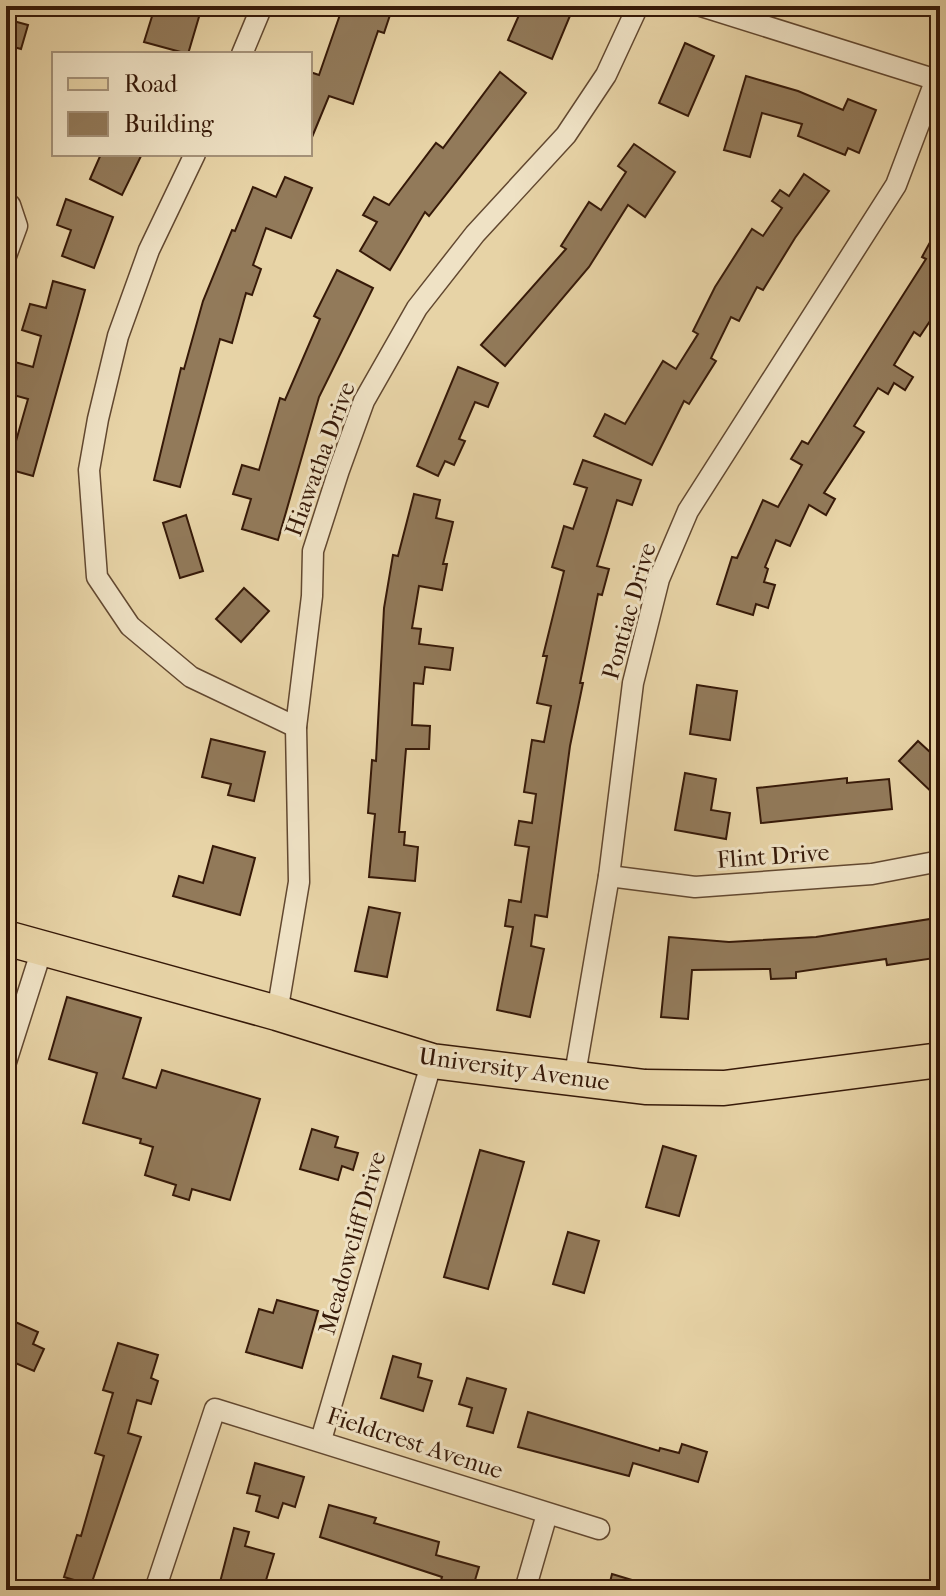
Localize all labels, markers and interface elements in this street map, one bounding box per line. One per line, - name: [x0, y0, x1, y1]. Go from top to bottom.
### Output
- legend: [52, 52, 312, 156]
- text: Road: [124, 70, 178, 98]
- text: Building: [124, 110, 215, 138]
- street label: Hiawatha Drive: [279, 378, 361, 540]
- street label: Pontiac Drive: [596, 539, 662, 683]
- street label: Flint Drive: [716, 838, 830, 874]
- street label: University Avenue: [417, 1042, 611, 1096]
- street label: Meadowcliff Drive: [312, 1148, 392, 1338]
- street label: Fieldcrest Avenue: [323, 1401, 507, 1485]

